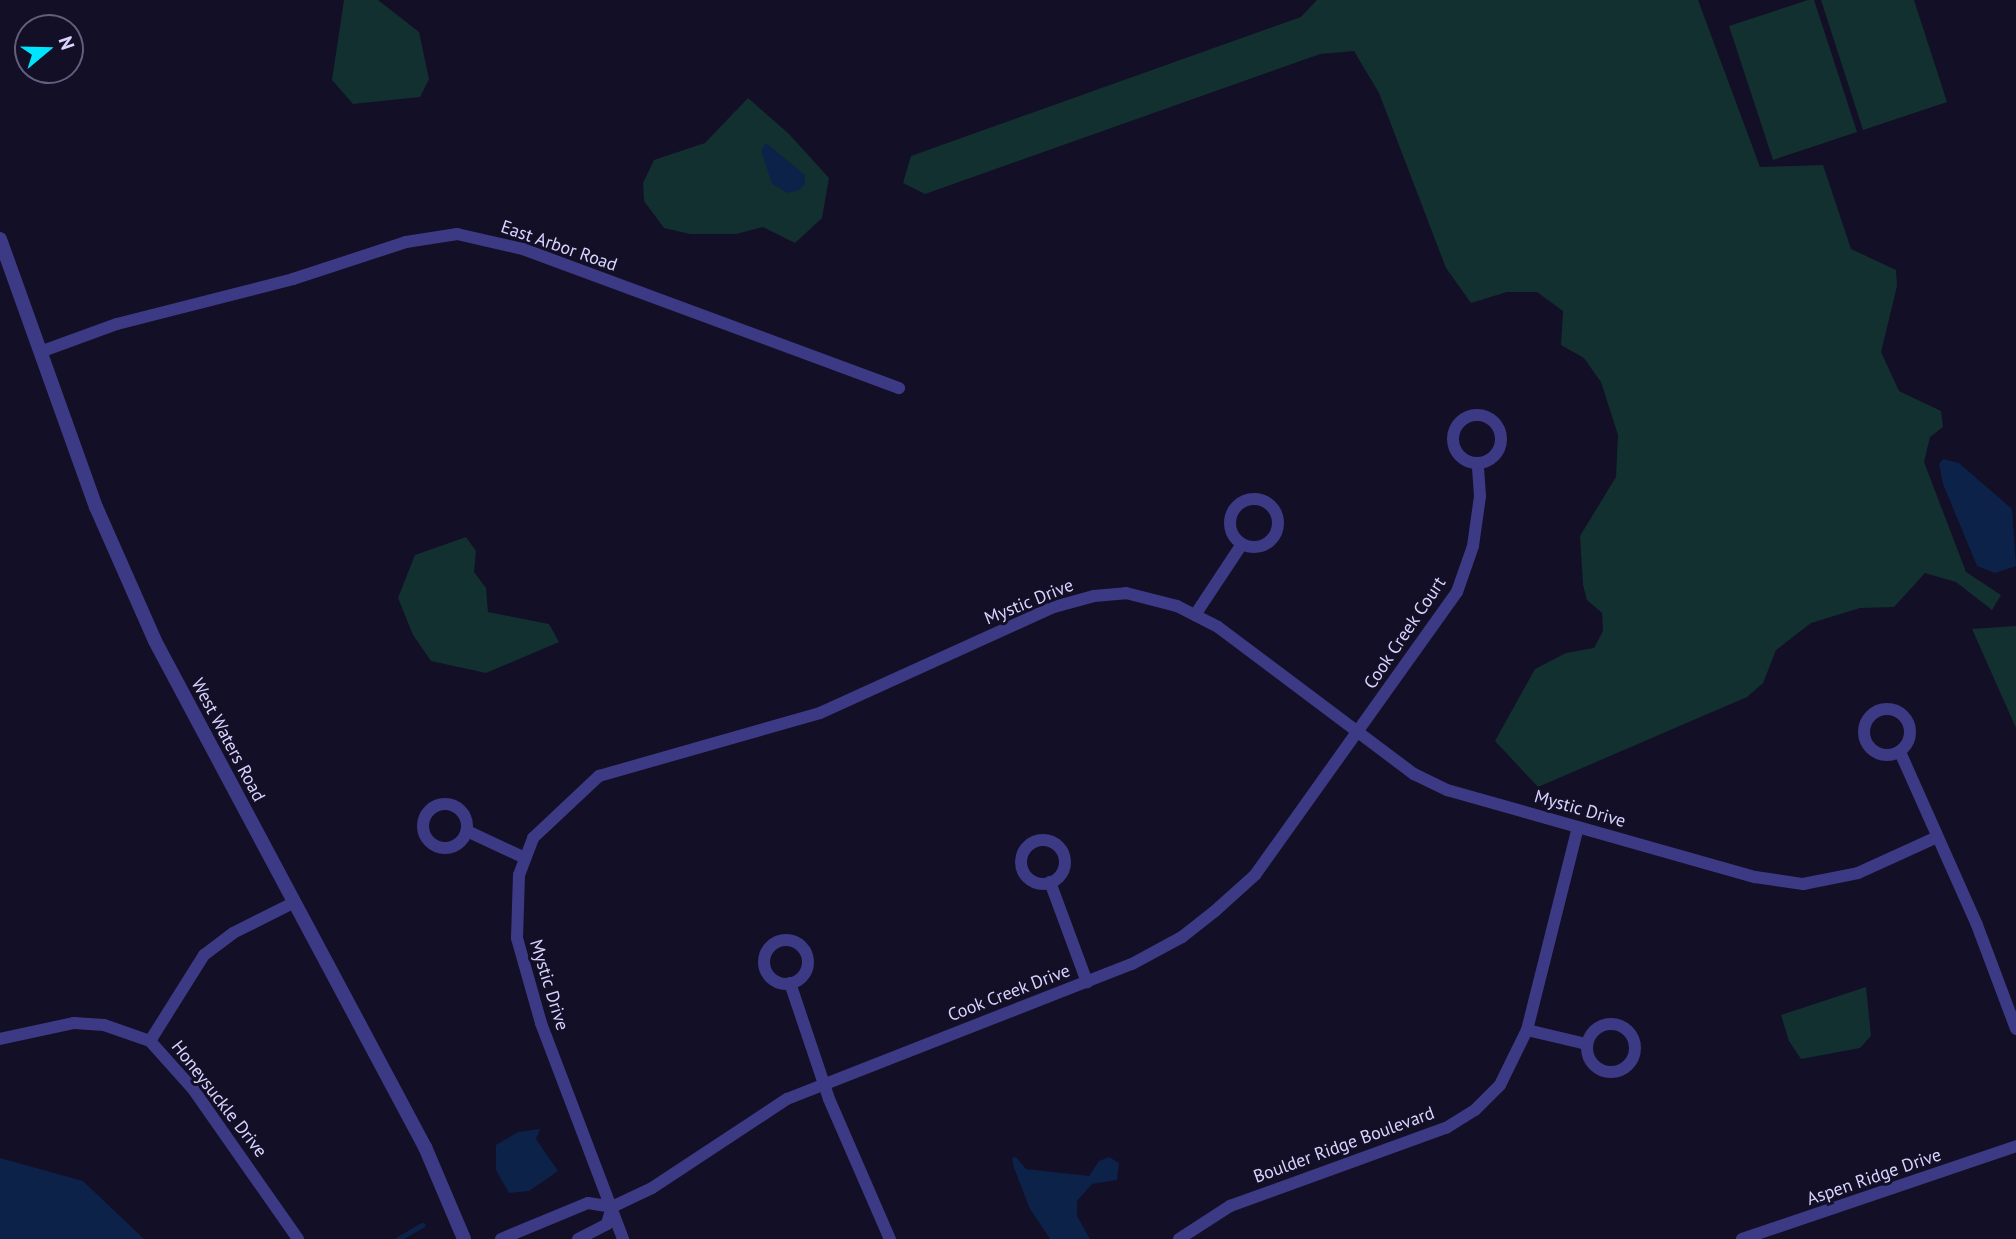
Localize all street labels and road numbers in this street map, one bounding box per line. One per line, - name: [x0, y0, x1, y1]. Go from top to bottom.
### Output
- street label: East Arbor Road: [498, 216, 620, 276]
- street label: Cook Creek Court: [1359, 572, 1451, 694]
- street label: Mystic Drive: [981, 574, 1077, 630]
- street label: West Waters Road: [186, 675, 270, 805]
- street label: Mystic Drive: [1532, 786, 1628, 832]
- street label: Mystic Drive: [525, 937, 573, 1033]
- street label: Cook Creek Drive: [944, 960, 1074, 1026]
- street label: Honeysuckle Drive: [167, 1036, 271, 1162]
- street label: Boulder Ridge Boulevard: [1251, 1102, 1437, 1188]
- street label: Aspen Ridge Drive: [1804, 1144, 1944, 1210]

